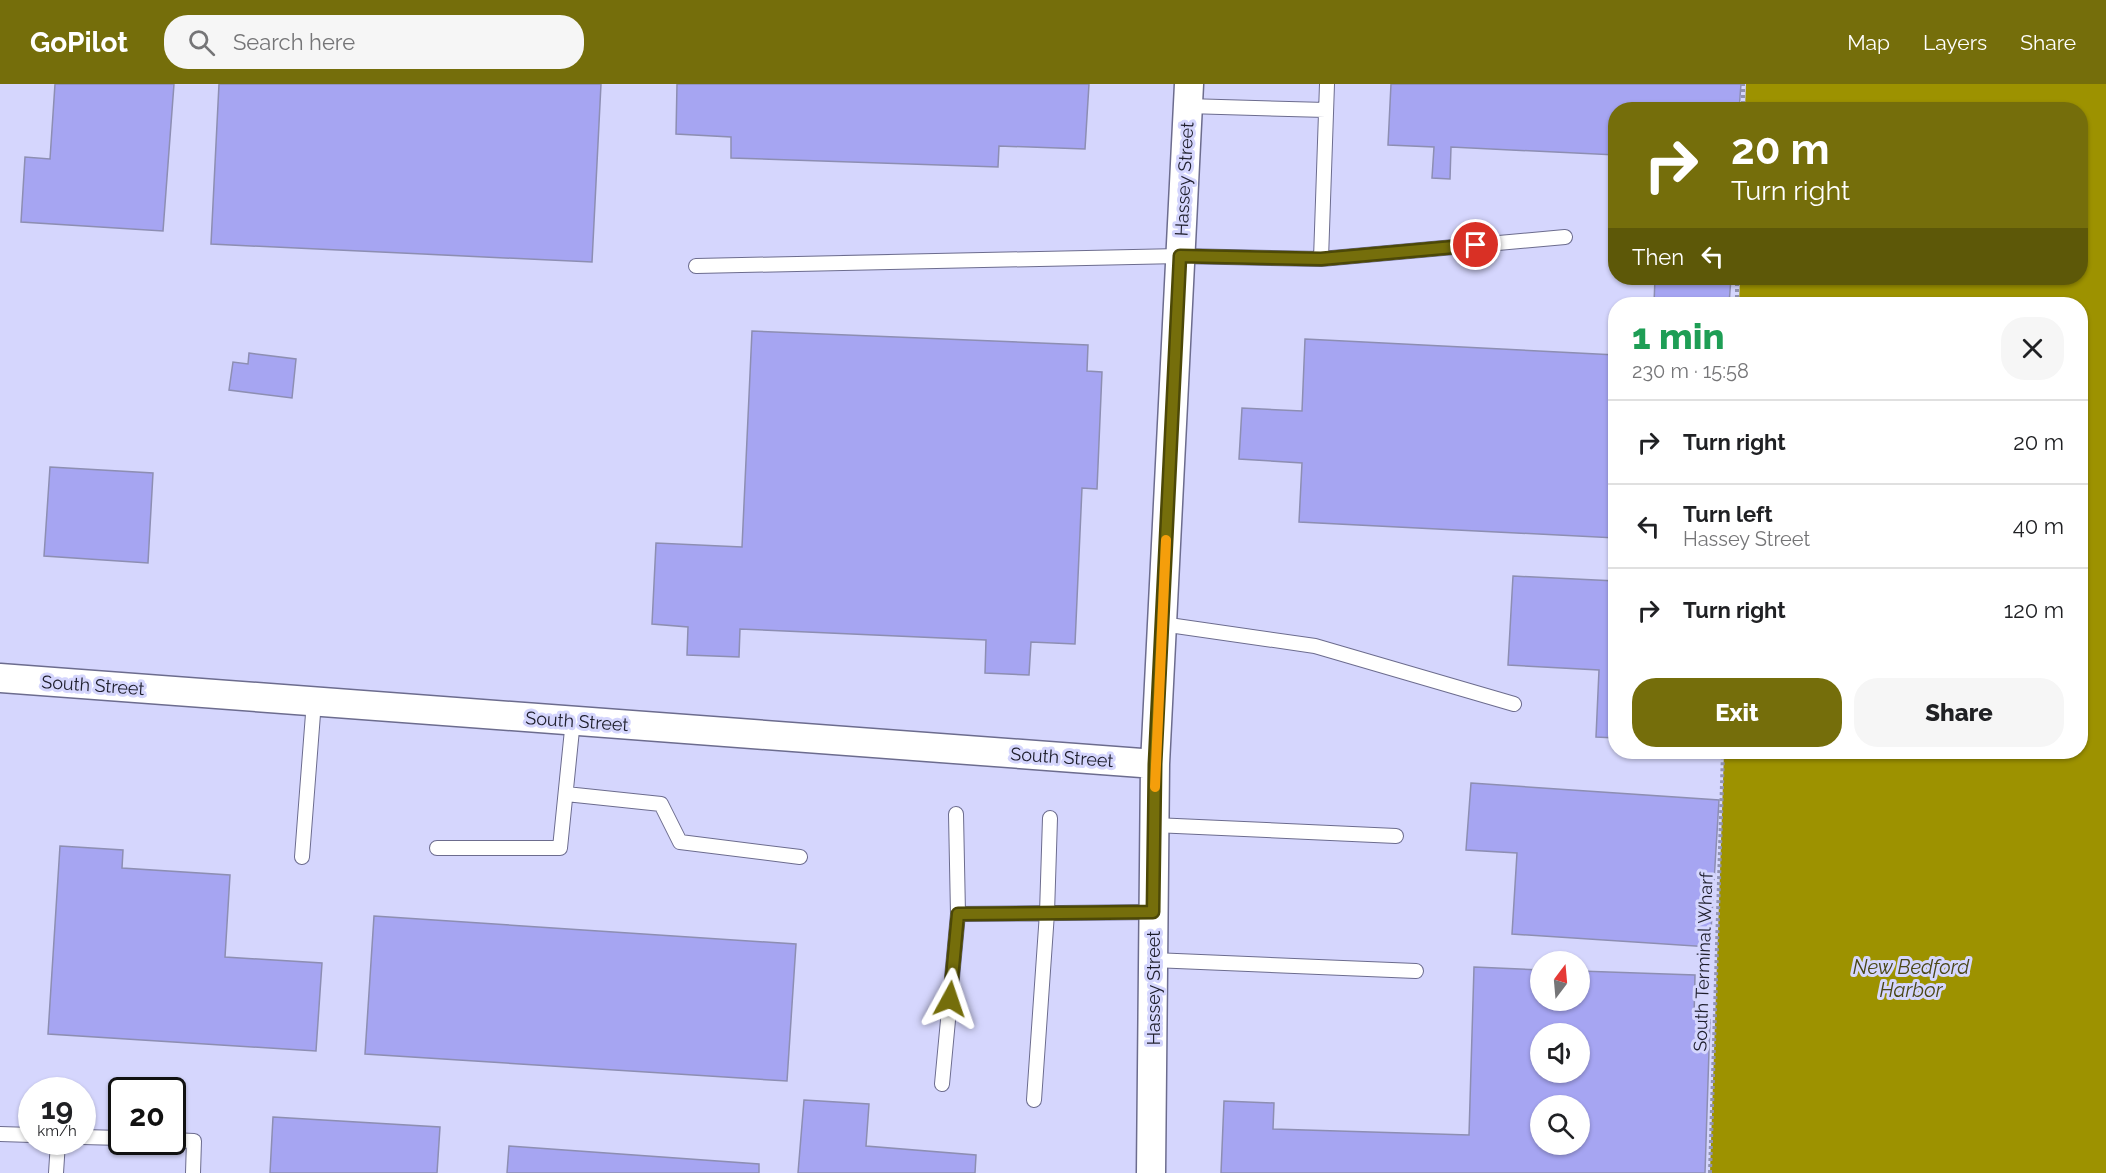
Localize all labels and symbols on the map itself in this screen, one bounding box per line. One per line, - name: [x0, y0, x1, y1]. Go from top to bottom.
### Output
- street label: Hassey Street: [1171, 121, 1197, 237]
- pin: [1450, 219, 1501, 270]
- street label: South Street: [41, 671, 145, 699]
- street label: South Street: [525, 707, 629, 735]
- street label: South Street: [1010, 743, 1114, 771]
- street label: South Terminal Wharf: [1689, 871, 1717, 1052]
- street label: Hassey Street: [1143, 931, 1164, 1045]
- north arrow: [1530, 951, 1590, 1011]
- water label: New Bedford Harbor: [1853, 955, 1970, 1002]
- position arrow: [918, 967, 982, 1031]
- speed limit sign: 20: [108, 1077, 186, 1155]

